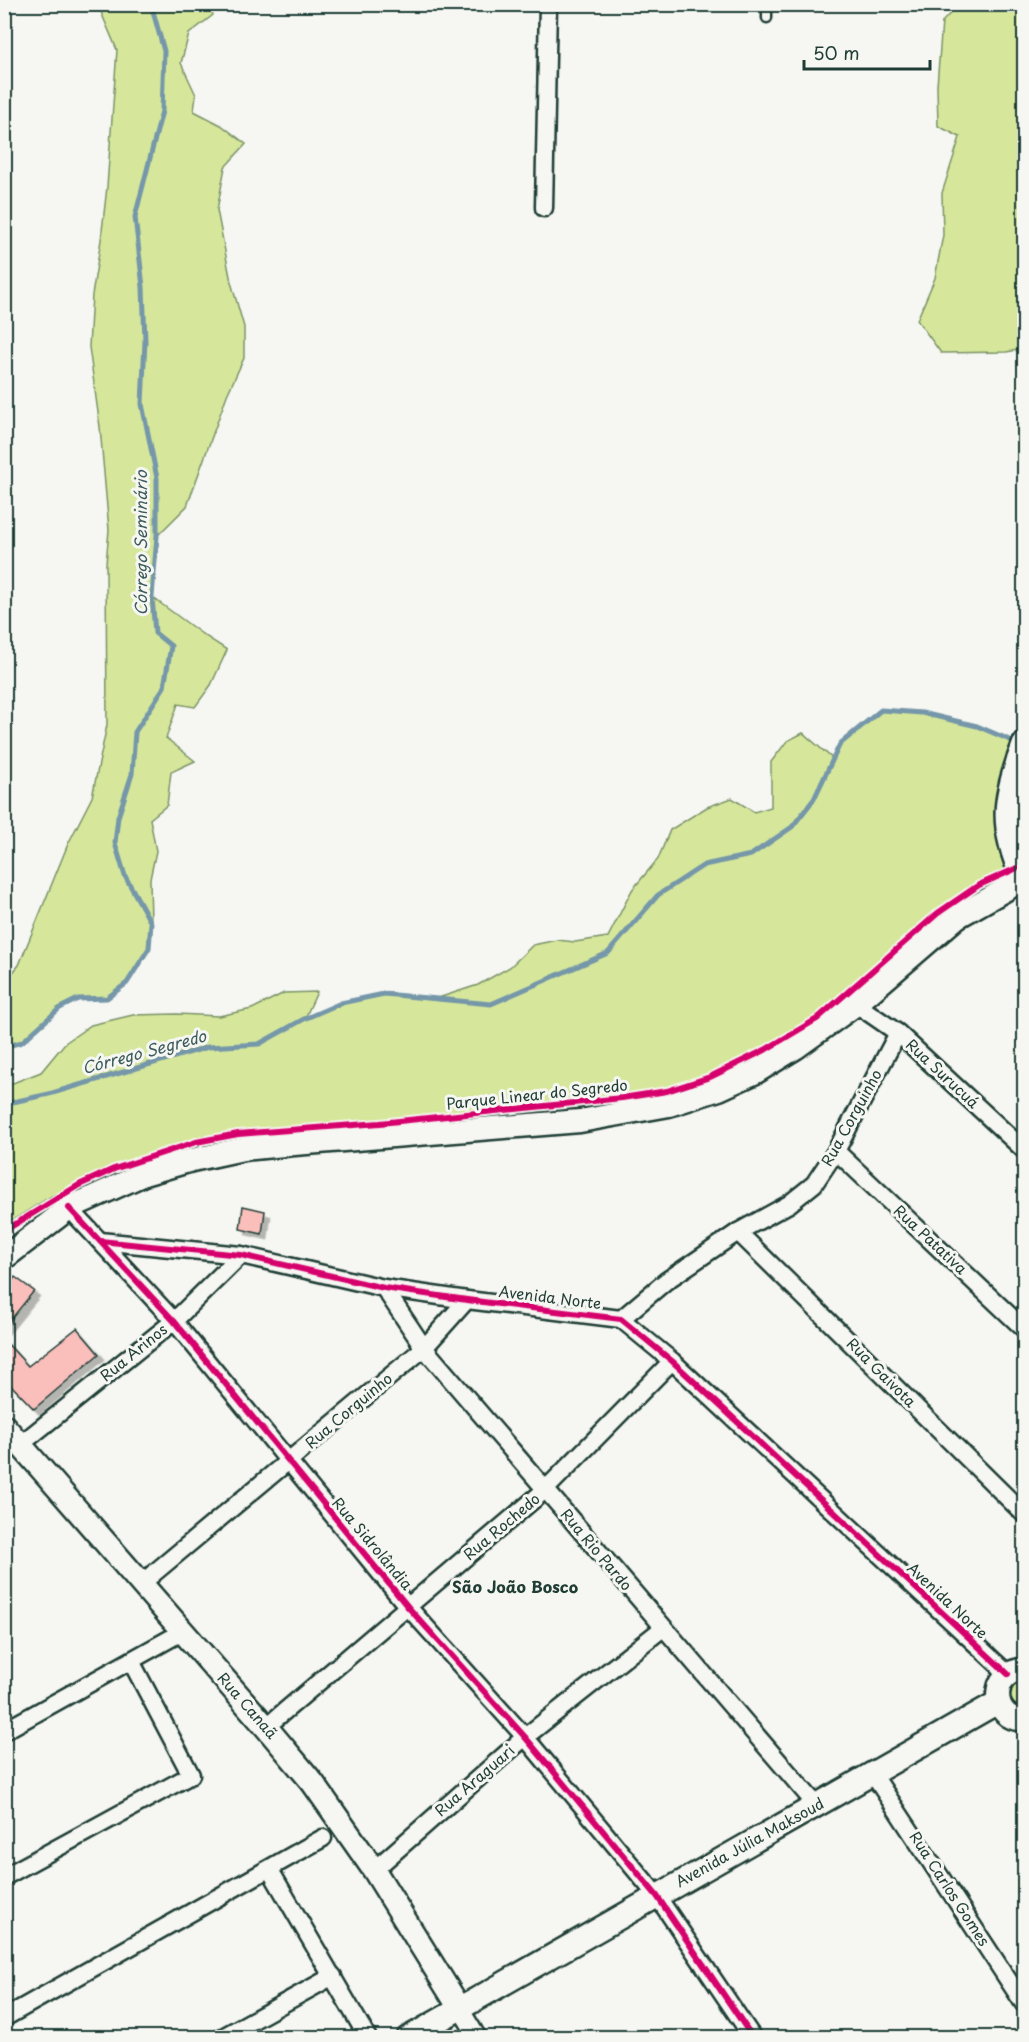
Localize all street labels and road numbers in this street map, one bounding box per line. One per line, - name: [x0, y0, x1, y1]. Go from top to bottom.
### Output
- street label: Rua Surucuá: [901, 1033, 985, 1113]
- street label: Rua Corguinho: [815, 1065, 887, 1170]
- street label: Parque Linear do Segredo: [445, 1073, 629, 1114]
- street label: Rua Patativa: [889, 1199, 973, 1279]
- street label: Avenida Norte: [498, 1279, 603, 1314]
- street label: Rua Arinos: [95, 1317, 172, 1386]
- street label: Rua Gaivota: [842, 1332, 923, 1412]
- street label: Rua Corguinho: [299, 1366, 397, 1453]
- street label: Rua Rochedo: [458, 1487, 544, 1565]
- street label: Rua Sidrolândia: [327, 1492, 419, 1595]
- street label: Rua Rio Pardo: [556, 1503, 638, 1595]
- street label: Avenida Norte: [903, 1556, 994, 1643]
- street label: Rua Canaã: [213, 1667, 284, 1744]
- street label: Rua Araguari: [429, 1739, 519, 1821]
- street label: Avenida Júlia Maksoud: [671, 1791, 828, 1892]
- street label: Rua Carlos Gomes: [905, 1826, 996, 1950]

